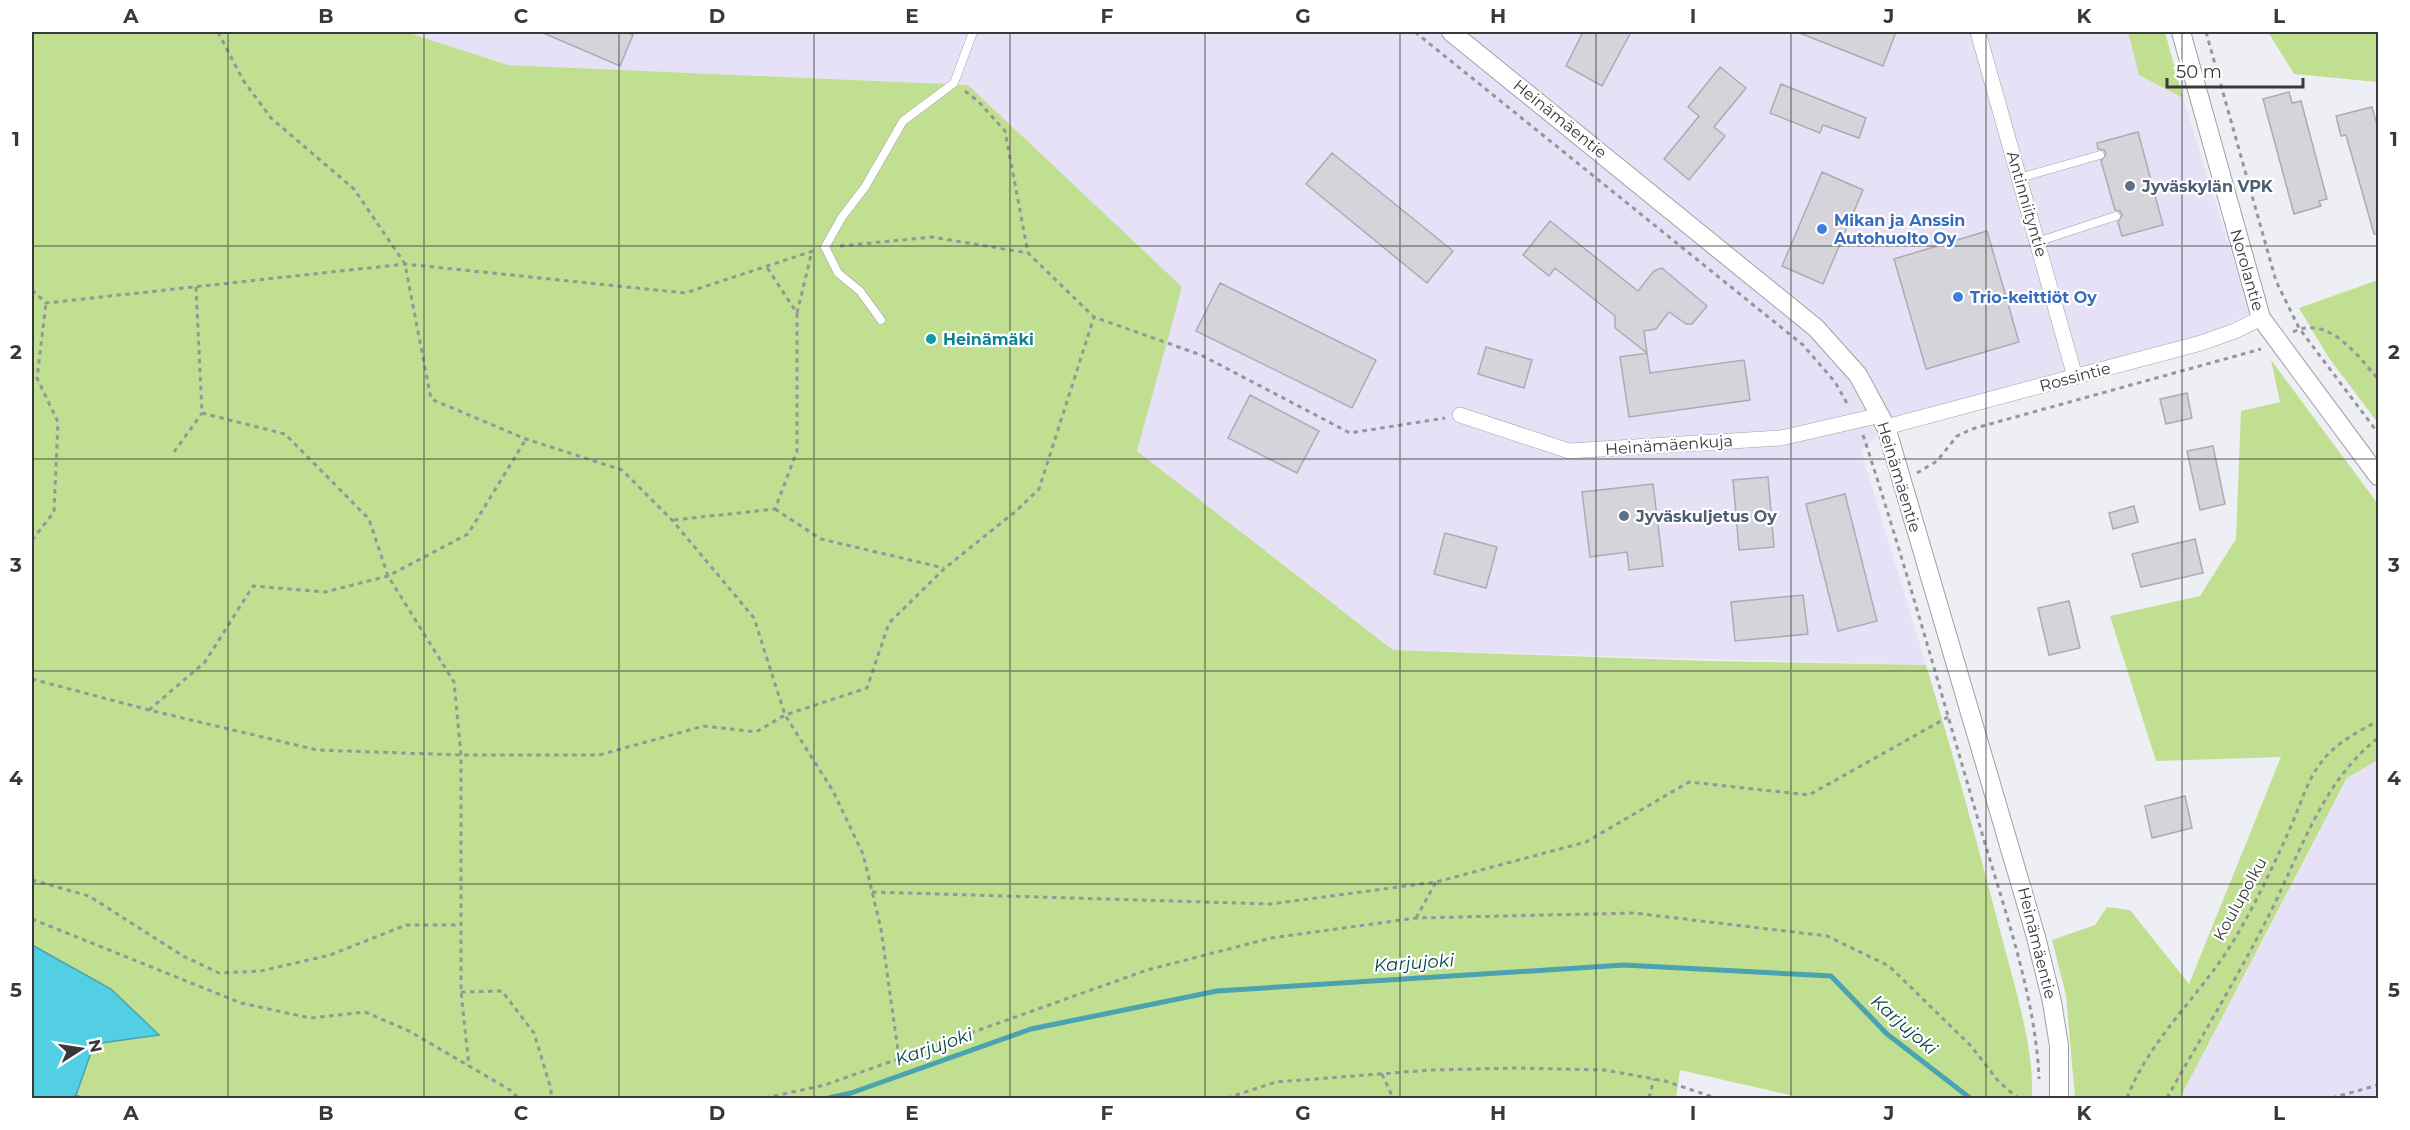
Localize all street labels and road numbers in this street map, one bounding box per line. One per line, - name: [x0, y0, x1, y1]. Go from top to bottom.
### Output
- street label: Heinämäentie: [1509, 76, 1611, 162]
- street label: Antinniityntie: [2003, 149, 2051, 259]
- street label: Norolantie: [2226, 227, 2268, 313]
- street label: Rossintie: [2037, 358, 2113, 396]
- street label: Heinämäentie: [1873, 419, 1925, 535]
- street label: Heinämäenkuja: [1604, 431, 1734, 459]
- street label: Koulupolku: [2209, 854, 2271, 944]
- street label: Heinämäentie: [2014, 885, 2060, 1001]

